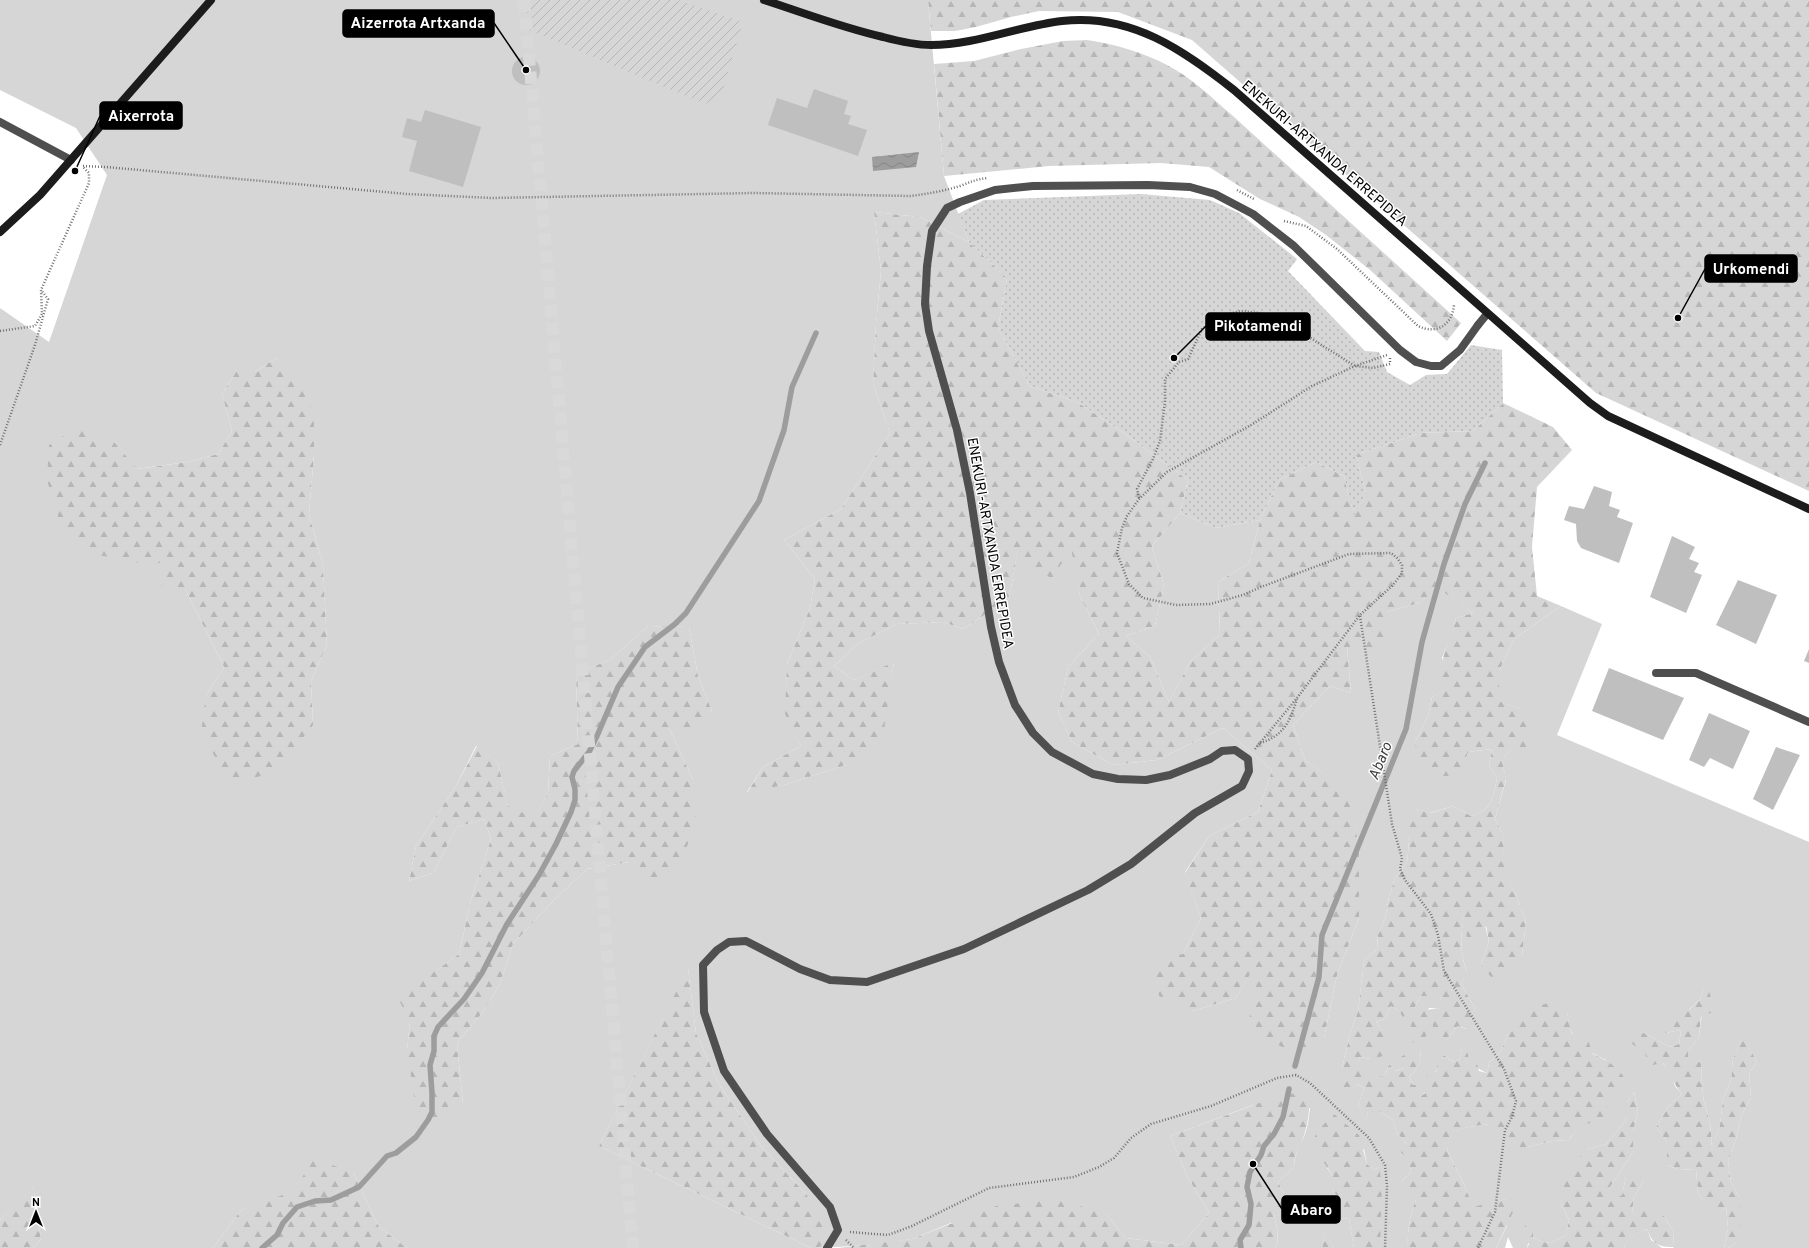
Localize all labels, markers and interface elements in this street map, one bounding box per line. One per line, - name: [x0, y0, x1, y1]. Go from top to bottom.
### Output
- callout: Aizerrota Artxanda: [343, 10, 494, 37]
- text: Aizerrota Artxanda: [351, 15, 485, 34]
- street label: ENEKURI-ARTXANDA ERREPIDEA: [1238, 77, 1410, 231]
- callout: Aixerrota: [100, 102, 182, 129]
- text: Aixerrota: [108, 108, 174, 127]
- callout: Urkomendi: [1705, 255, 1797, 282]
- text: Urkomendi: [1713, 261, 1789, 280]
- callout: Pikotamendi: [1206, 313, 1310, 340]
- text: Pikotamendi: [1214, 318, 1302, 337]
- street label: ENEKURI-ARTXANDA ERREPIDEA: [963, 436, 1016, 650]
- water label: Abaro: [1365, 740, 1398, 783]
- north arrow: [16, 1192, 56, 1232]
- text: N: [32, 1196, 40, 1210]
- callout: Abaro: [1282, 1196, 1340, 1223]
- text: Abaro: [1290, 1202, 1332, 1221]

